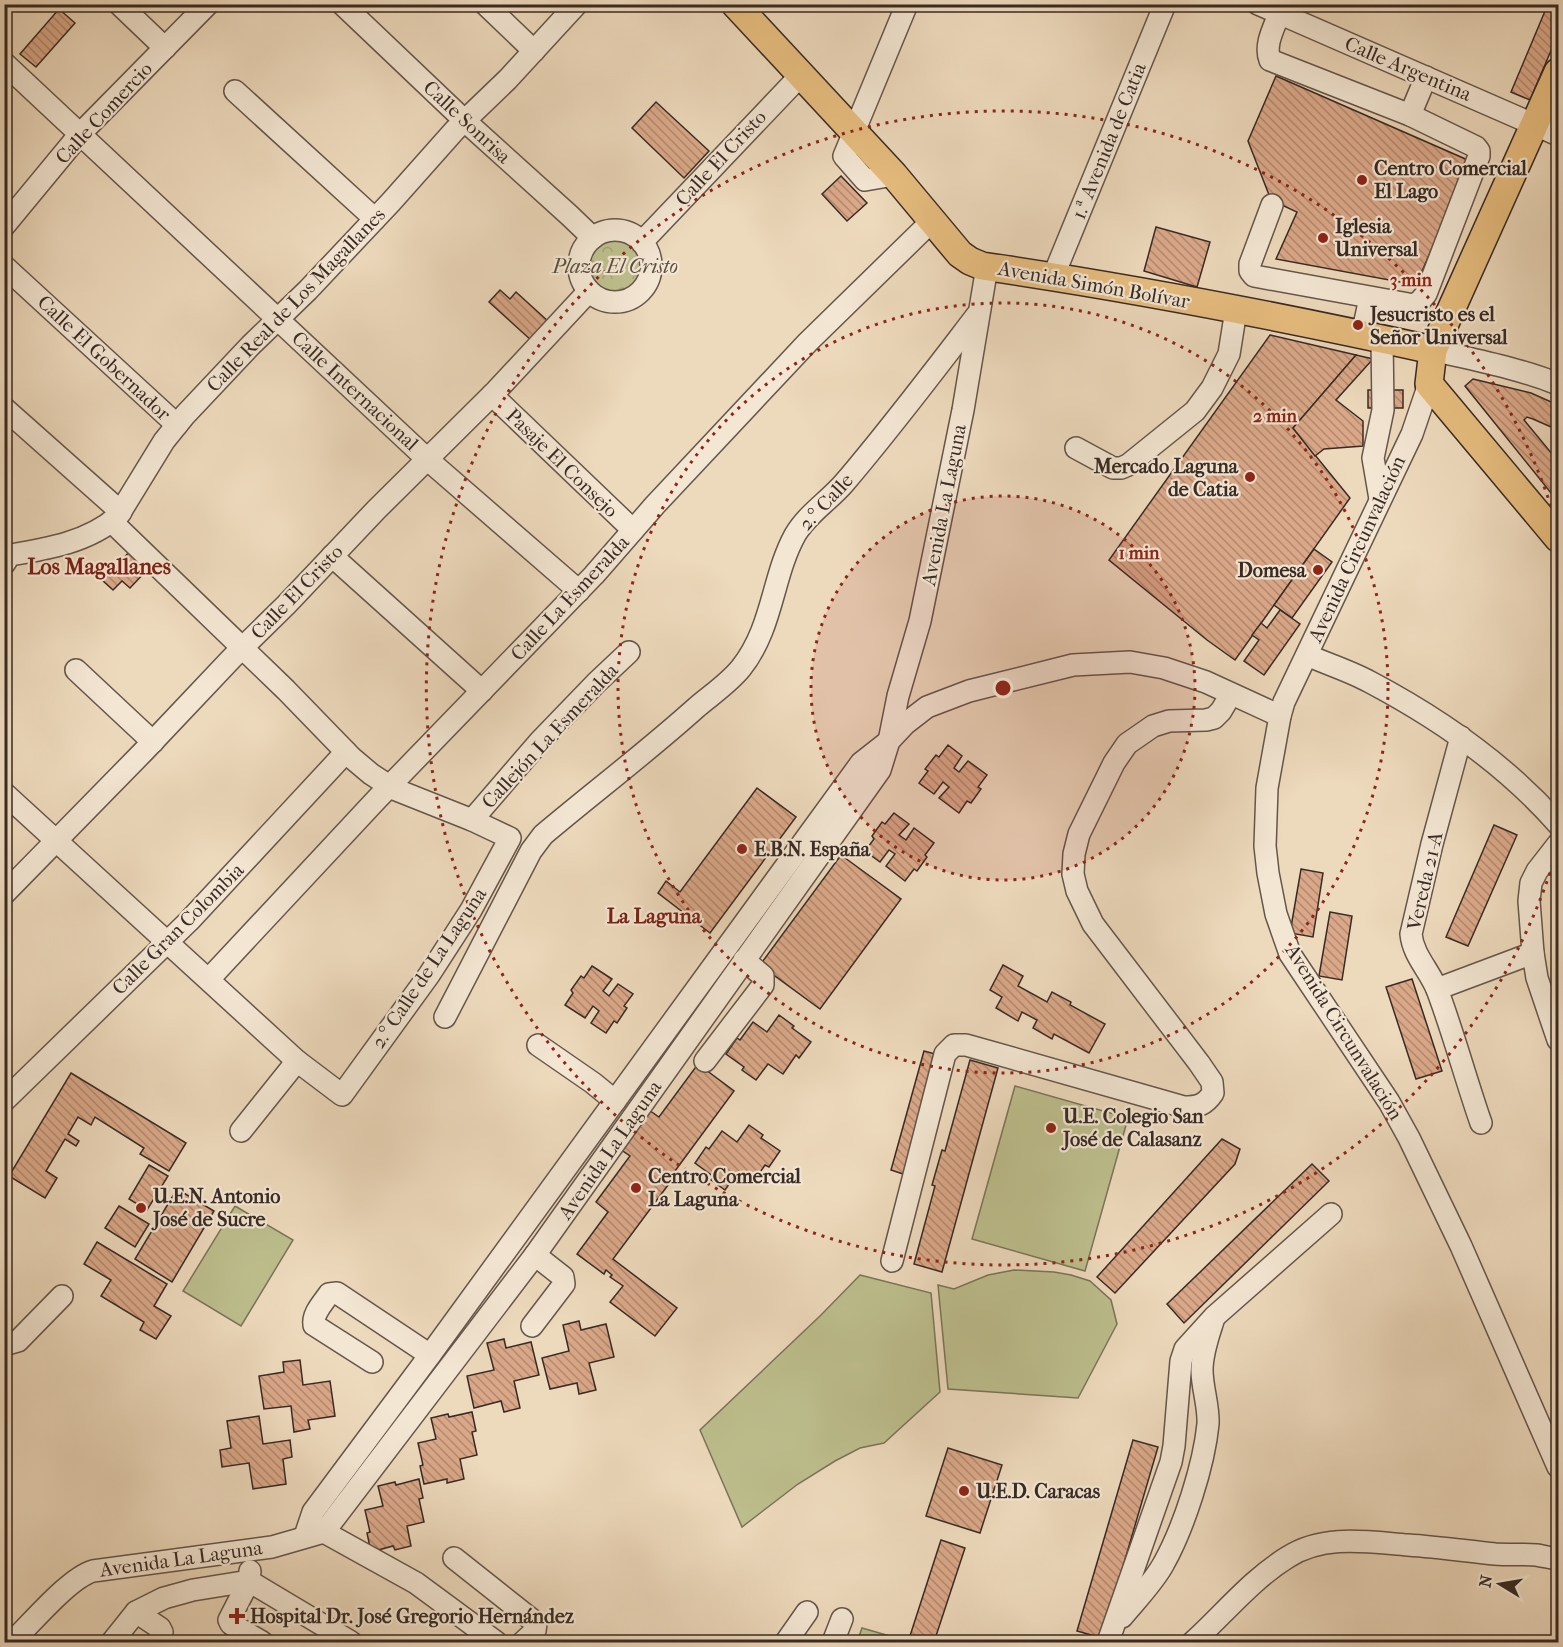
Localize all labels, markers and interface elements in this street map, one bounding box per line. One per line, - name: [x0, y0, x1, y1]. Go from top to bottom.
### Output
- street label: Calle Argentina: [1341, 32, 1475, 106]
- street label: Calle Comercio: [51, 57, 157, 169]
- street label: 1.ª Avenida de Catia: [1067, 59, 1151, 223]
- street label: Calle Sonrisa: [419, 76, 516, 169]
- street label: Calle El Cristo: [671, 105, 771, 211]
- place label: Centro Comercial El Lago: [1374, 157, 1527, 203]
- marker: Centro Comercial El Lago: [1355, 173, 1369, 187]
- street label: Calle Real de Los Magallanes: [202, 203, 390, 397]
- place label: Iglesia Universal: [1334, 215, 1418, 261]
- marker: Iglesia Universal: [1316, 231, 1330, 245]
- park label: Plaza El Cristo: [551, 255, 678, 278]
- street label: Avenida Simón Bolívar: [995, 257, 1192, 313]
- text: 3 min: [1390, 270, 1433, 291]
- street label: Calle El Gobernador: [33, 291, 176, 426]
- place label: Jesucristo es el Señor Universal: [1368, 303, 1508, 349]
- marker: Jesucristo es el Señor Universal: [1351, 318, 1365, 332]
- street label: Calle Internacional: [287, 327, 423, 456]
- street label: Pasaje El Consejo: [501, 404, 623, 522]
- text: 2 min: [1253, 406, 1297, 427]
- street label: Avenida La Laguna: [917, 422, 971, 589]
- street label: Avenida Circunvalación: [1303, 452, 1410, 647]
- place label: Mercado Laguna de Catia: [1093, 455, 1239, 501]
- street label: 2.° Calle: [794, 469, 858, 535]
- marker: Mercado Laguna de Catia: [1243, 470, 1257, 484]
- street label: Calle La Esmeralda: [506, 530, 634, 665]
- street label: Calle El Cristo: [246, 540, 348, 644]
- text: 1 min: [1118, 543, 1160, 564]
- district label: Los Magallanes: [27, 554, 171, 580]
- place label: Domesa: [1238, 559, 1307, 582]
- marker: Domesa: [1311, 563, 1325, 577]
- street label: Callejón La Esmeralda: [477, 658, 624, 813]
- centre of rings: [993, 678, 1013, 698]
- street label: Vereda 21-A: [1402, 829, 1448, 933]
- place label: E.B.N. España: [754, 838, 871, 861]
- marker: E.B.N. España: [735, 842, 749, 856]
- street label: Calle Gran Colombia: [107, 858, 249, 1000]
- street label: 2.° Calle de La Laguna: [367, 883, 492, 1053]
- district label: La Laguna: [607, 904, 703, 928]
- street label: Avenida Circunvalación: [1280, 939, 1408, 1124]
- street label: Avenida La Laguna: [553, 1076, 667, 1225]
- place label: U.E. Colegio San José de Calasanz: [1061, 1105, 1204, 1151]
- marker: U.E. Colegio San José de Calasanz: [1044, 1121, 1058, 1135]
- place label: Centro Comercial La Laguna: [648, 1165, 801, 1211]
- marker: Centro Comercial La Laguna: [629, 1181, 643, 1195]
- place label: U.E.N. Antonio José de Sucre: [151, 1185, 280, 1231]
- marker: U.E.N. Antonio José de Sucre: [134, 1201, 148, 1215]
- place label: U.E.D. Caracas: [975, 1480, 1101, 1503]
- marker: U.E.D. Caracas: [957, 1484, 971, 1498]
- street label: Avenida La Laguna: [97, 1536, 265, 1582]
- north arrow: [1470, 1554, 1530, 1614]
- text: N: [1475, 1573, 1496, 1589]
- place label: Hospital Dr. José Gregorio Hernández: [250, 1605, 574, 1628]
- marker: Hospital Dr. José Gregorio Hernández: [228, 1607, 246, 1625]

